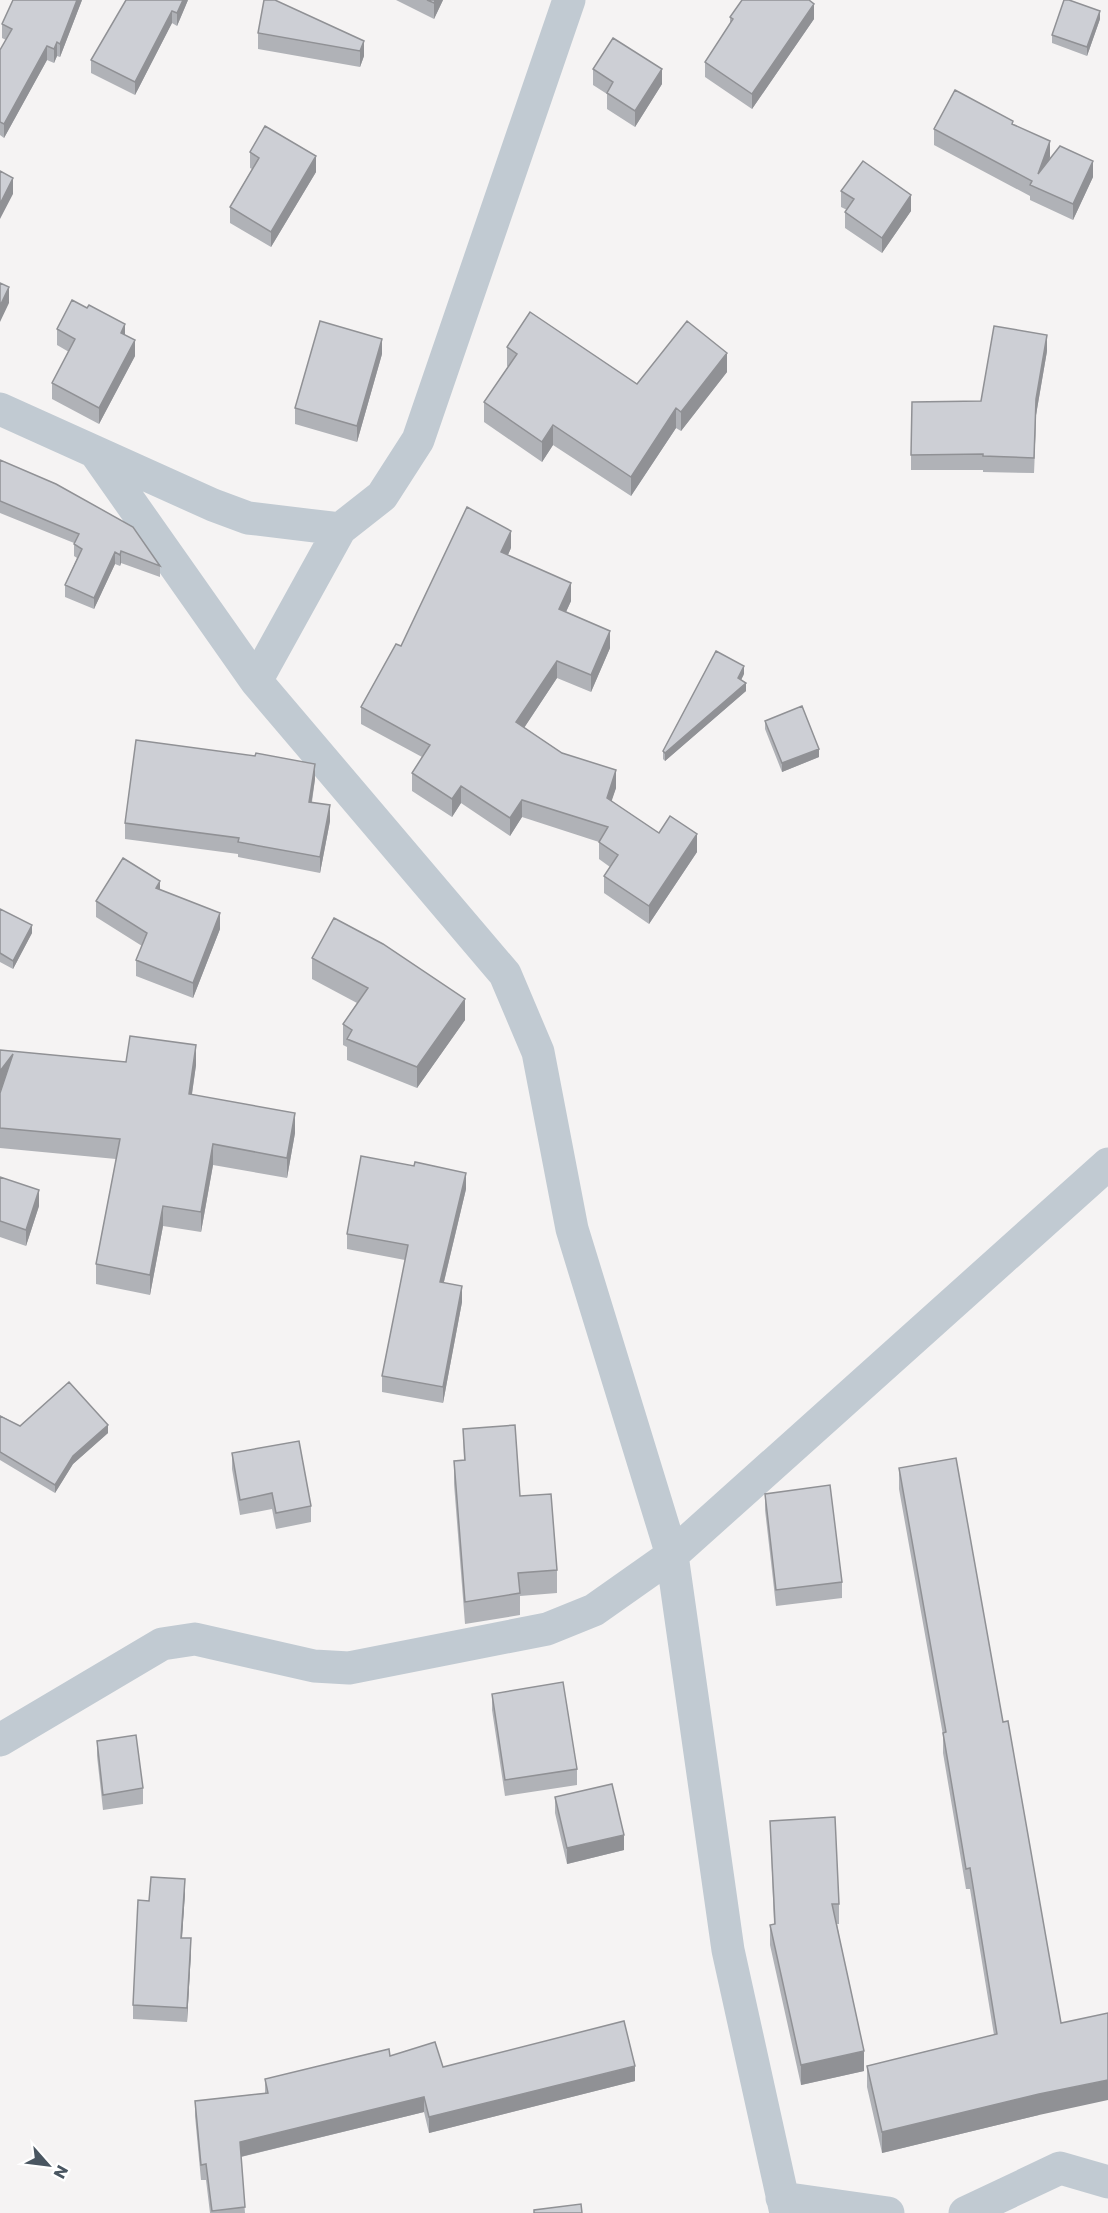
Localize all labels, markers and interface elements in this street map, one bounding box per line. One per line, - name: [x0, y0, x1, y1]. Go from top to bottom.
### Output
- north arrow: [18, 2135, 78, 2195]
- text: N: [48, 2161, 74, 2183]

